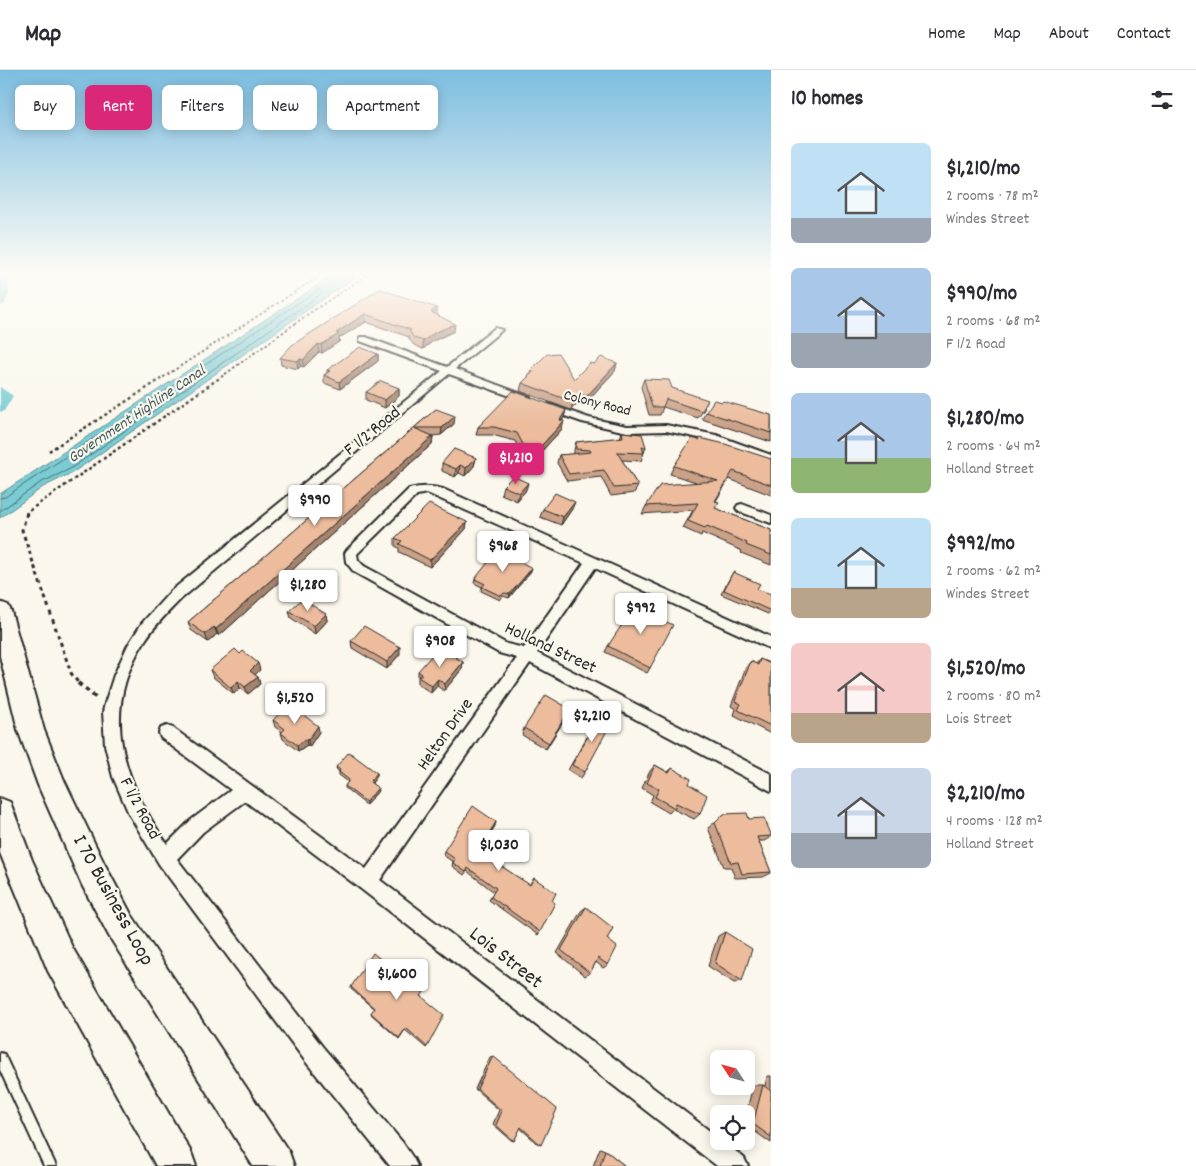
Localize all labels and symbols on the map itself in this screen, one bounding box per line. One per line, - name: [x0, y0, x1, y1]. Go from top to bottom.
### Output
- water label: Government Highline Canal: [64, 360, 211, 470]
- street label: Colony Road: [561, 385, 633, 423]
- street label: F 1/2 Road: [339, 401, 407, 463]
- pin: $1,210: [475, 442, 557, 485]
- pin: $990: [285, 484, 345, 527]
- pin: $968: [473, 530, 533, 573]
- pin: $1,280: [267, 570, 349, 612]
- pin: $992: [611, 592, 671, 635]
- street label: Holland Street: [500, 617, 600, 681]
- pin: $908: [410, 626, 470, 668]
- pin: $1,520: [254, 682, 336, 725]
- street label: Helton Drive: [412, 694, 480, 776]
- pin: $2,210: [551, 700, 633, 743]
- street label: F 1/2 Road: [112, 774, 166, 844]
- street label: I 70 Business Loop: [64, 830, 160, 972]
- pin: $1,030: [458, 830, 540, 872]
- street label: Lois Street: [462, 921, 548, 998]
- pin: $1,600: [356, 958, 438, 1001]
- north arrow: [710, 1050, 755, 1095]

